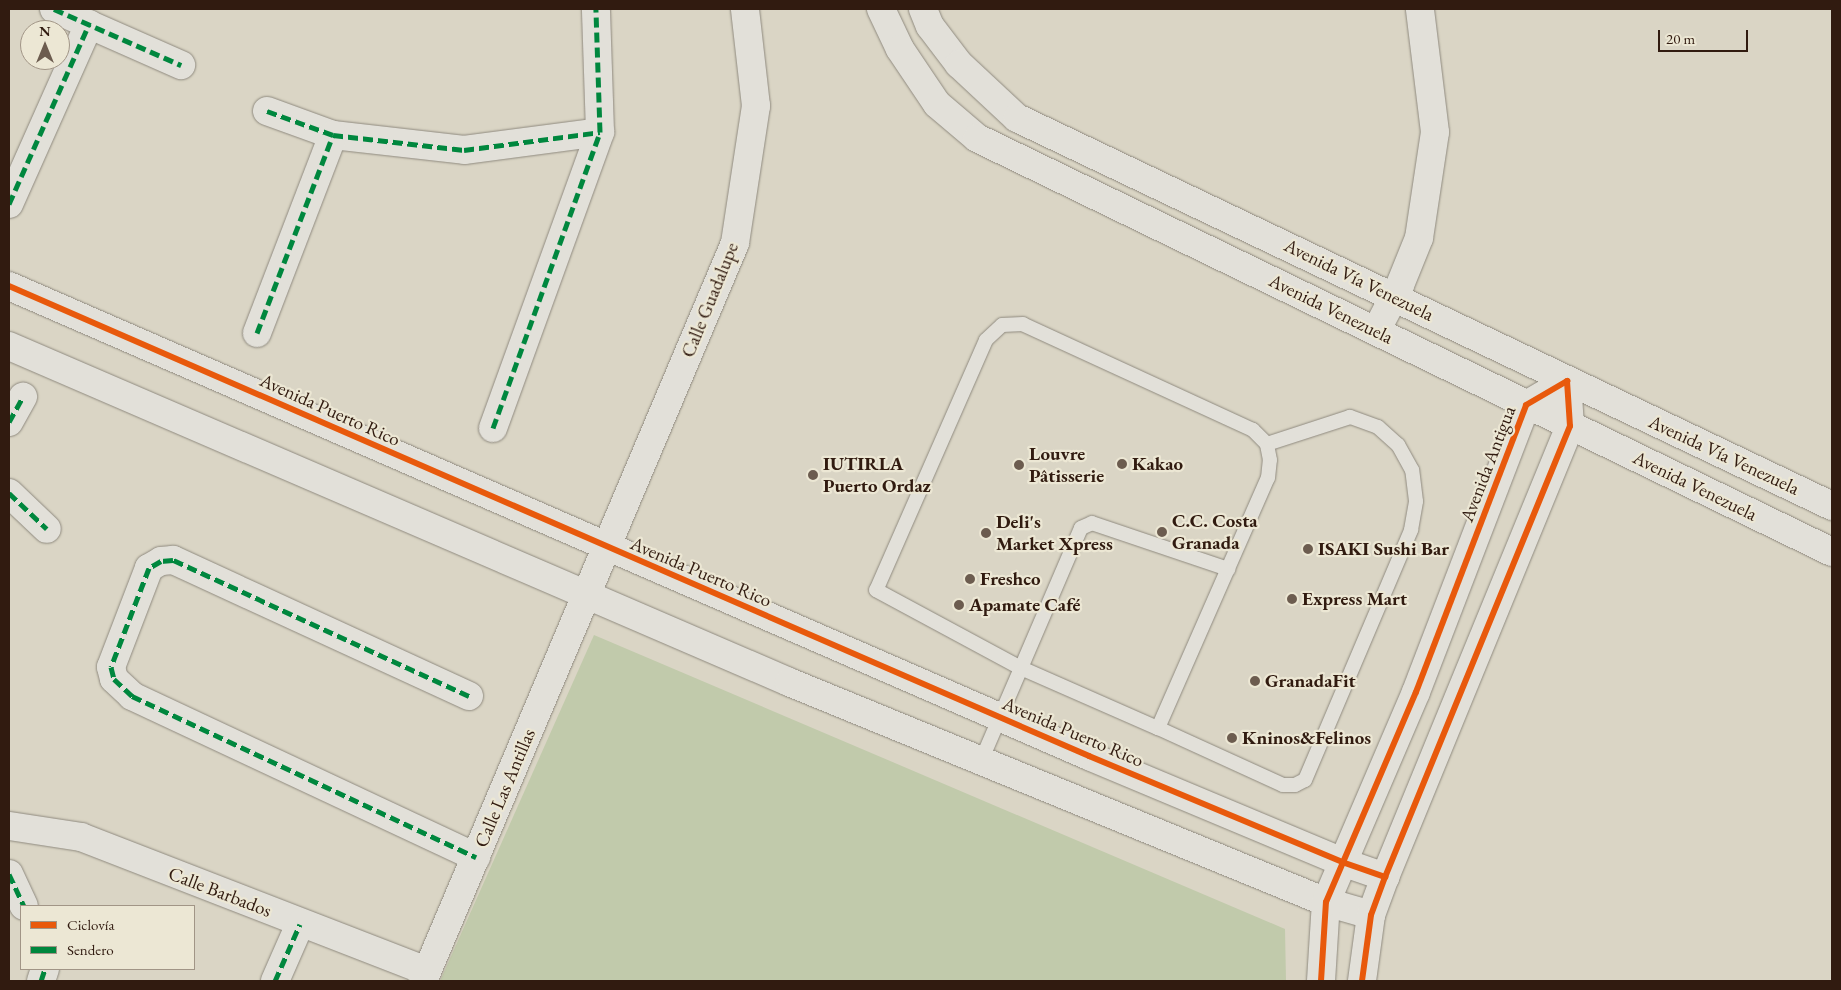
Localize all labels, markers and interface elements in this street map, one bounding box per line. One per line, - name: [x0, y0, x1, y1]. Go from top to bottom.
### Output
- north arrow: [20, 20, 70, 70]
- scale bar: [1661, 20, 1751, 52]
- text: N: [39, 22, 51, 40]
- text: 20 m: [1666, 29, 1695, 48]
- street label: Avenida Vía Venezuela: [1280, 234, 1438, 326]
- street label: Calle Guadalupe: [677, 239, 743, 361]
- street label: Avenida Venezuela: [1265, 269, 1397, 349]
- street label: Avenida Puerto Rico: [256, 369, 404, 451]
- street label: Avenida Antigua: [1455, 403, 1521, 525]
- street label: Avenida Vía Venezuela: [1645, 410, 1803, 500]
- place label: Louvre Pâtisserie: [1029, 443, 1104, 487]
- street label: Avenida Venezuela: [1629, 446, 1761, 526]
- place label: IUTIRLA Puerto Ordaz: [823, 453, 931, 497]
- place label: Kakao: [1132, 453, 1183, 475]
- marker: Kakao: [1116, 458, 1128, 470]
- marker: Louvre Pâtisserie: [1013, 459, 1025, 471]
- marker: IUTIRLA Puerto Ordaz: [807, 469, 819, 481]
- place label: C.C. Costa Granada: [1172, 510, 1258, 554]
- place label: Deli's Market Xpress: [996, 511, 1113, 555]
- marker: C.C. Costa Granada: [1156, 526, 1168, 538]
- marker: Deli's Market Xpress: [980, 527, 992, 539]
- street label: Avenida Puerto Rico: [627, 532, 775, 612]
- place label: ISAKI Sushi Bar: [1318, 538, 1449, 560]
- marker: ISAKI Sushi Bar: [1302, 543, 1314, 555]
- place label: Freshco: [980, 568, 1040, 590]
- marker: Freshco: [964, 573, 976, 585]
- place label: Express Mart: [1302, 588, 1407, 610]
- marker: Express Mart: [1286, 593, 1298, 605]
- place label: Apamate Café: [969, 594, 1080, 616]
- marker: Apamate Café: [953, 599, 965, 611]
- place label: GranadaFit: [1265, 670, 1356, 692]
- marker: GranadaFit: [1249, 675, 1261, 687]
- street label: Avenida Puerto Rico: [999, 692, 1147, 772]
- street label: Calle Las Antillas: [470, 725, 540, 851]
- place label: Kninos&Felinos: [1242, 727, 1371, 749]
- marker: Kninos&Felinos: [1226, 732, 1238, 744]
- street label: Calle Barbados: [165, 862, 275, 922]
- legend: [20, 905, 195, 970]
- text: Ciclovía: [67, 915, 114, 934]
- text: Sendero: [67, 940, 114, 959]

